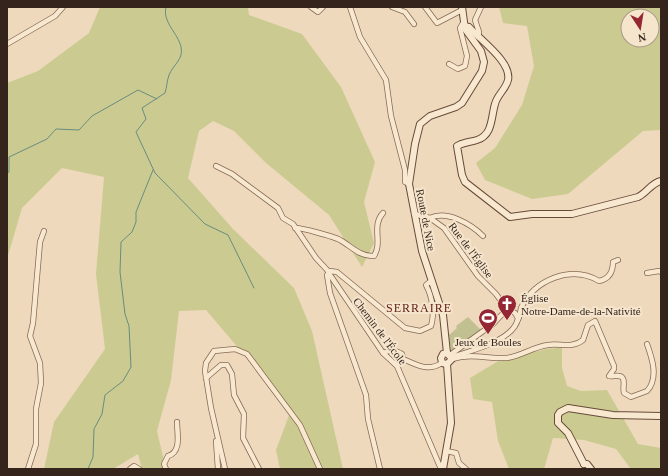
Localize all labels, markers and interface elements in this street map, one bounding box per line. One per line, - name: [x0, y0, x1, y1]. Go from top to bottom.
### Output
- north arrow: [620, 8, 660, 48]
- text: N: [637, 31, 647, 44]
- street label: Route de Nice: [414, 188, 438, 252]
- street label: Rue de l'Église: [446, 220, 496, 280]
- place label: Église Notre-Dame-de-la-Nativité: [521, 292, 641, 317]
- church icon: Église Notre-Dame-de-la-Nativité: [496, 293, 518, 321]
- street label: Chemin de l'École: [351, 295, 409, 367]
- district label: SERRAIRE: [386, 301, 452, 315]
- sports icon: Jeux de Boules: [477, 307, 499, 335]
- place label: Jeux de Boules: [455, 336, 521, 348]

